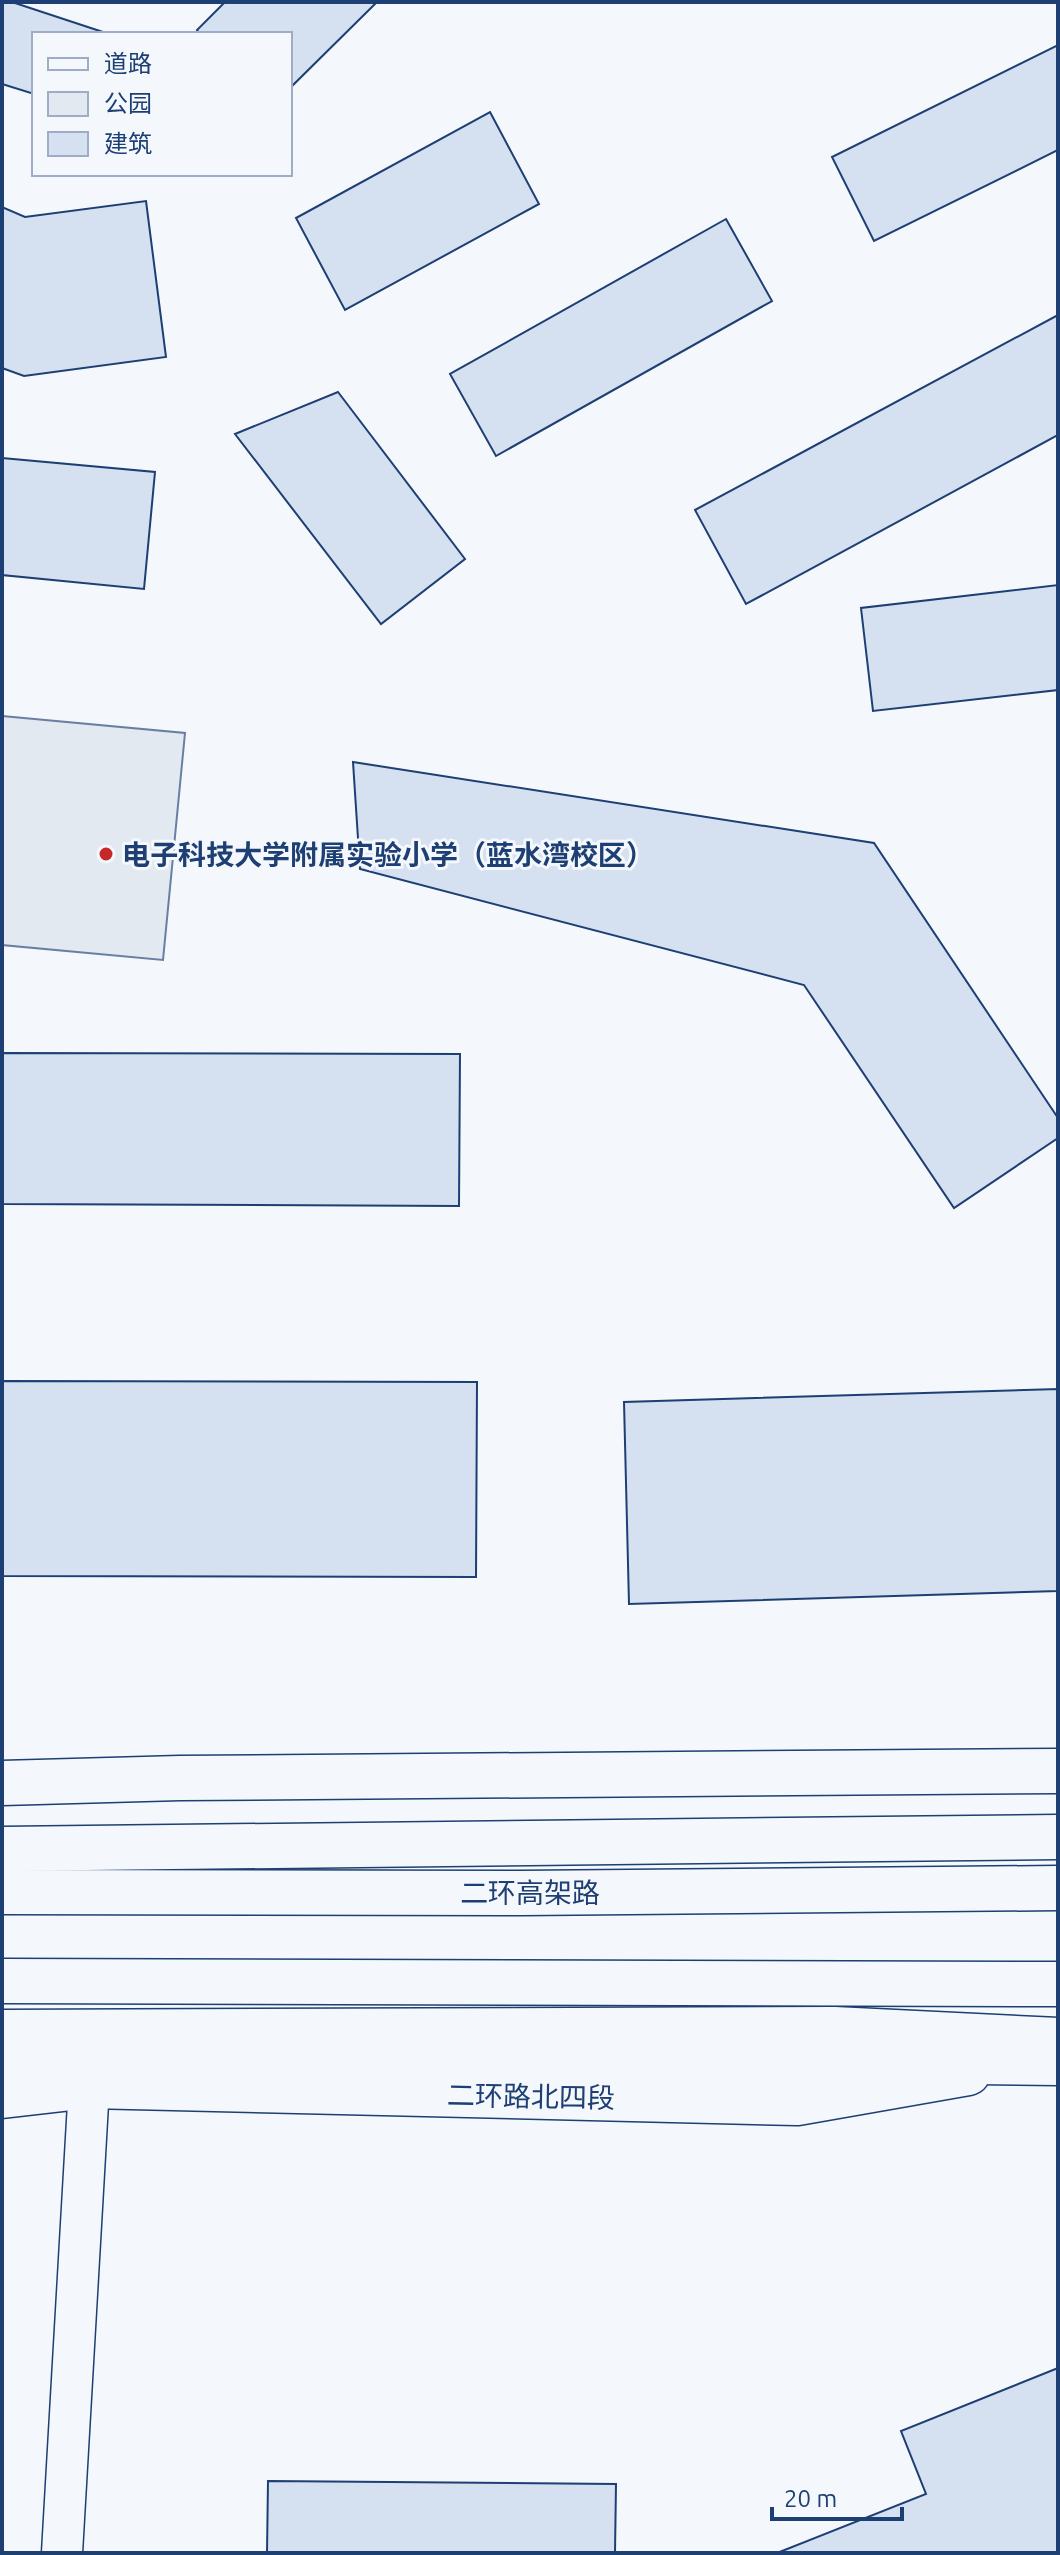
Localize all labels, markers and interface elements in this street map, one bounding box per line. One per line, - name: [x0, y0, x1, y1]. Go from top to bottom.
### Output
- legend: [32, 32, 292, 176]
- text: 道路: [104, 50, 152, 77]
- text: 公园: [104, 90, 152, 117]
- text: 建筑: [104, 130, 152, 157]
- place label: 电子科技大学附属实验小学（蓝水湾校区）: [122, 839, 654, 870]
- marker: 电子科技大学附属实验小学（蓝水湾校区）: [97, 845, 115, 863]
- street label: 二环高架路: [460, 1877, 600, 1908]
- street label: 二环路北四段: [447, 2079, 615, 2113]
- scale bar: [772, 2471, 902, 2521]
- text: 20 m: [784, 2485, 837, 2512]

